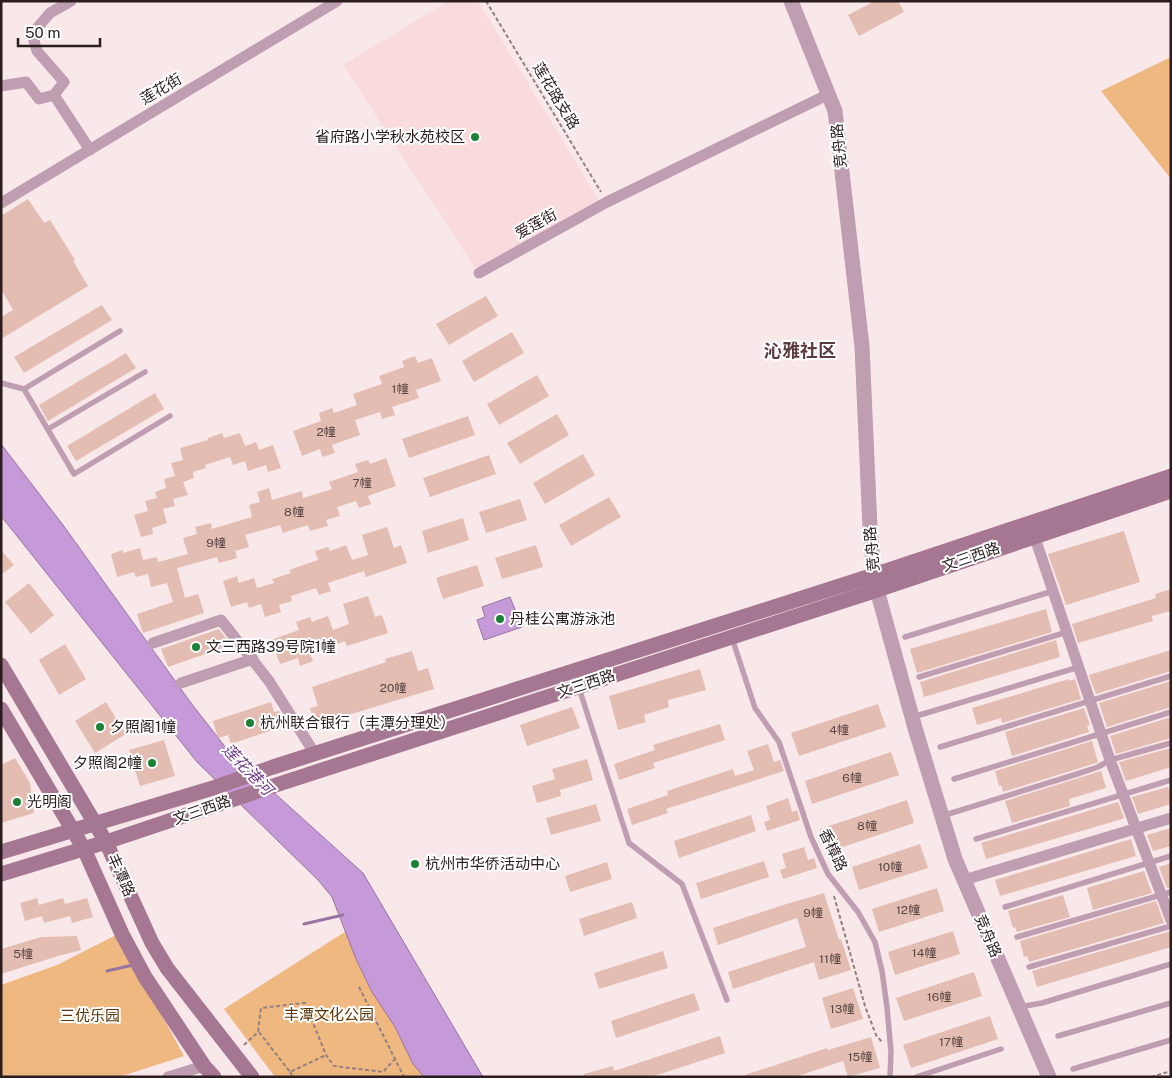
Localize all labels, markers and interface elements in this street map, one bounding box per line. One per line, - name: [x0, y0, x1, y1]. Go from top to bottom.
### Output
- scale bar: [18, 15, 100, 47]
- text: 50 m: [25, 24, 60, 41]
- street label: 莲花路支路: [530, 59, 583, 132]
- street label: 莲花街: [137, 70, 184, 107]
- street label: 竞舟路: [828, 123, 849, 169]
- place label: 省府路小学秋水苑校区: [315, 128, 465, 145]
- marker: 省府路小学秋水苑校区: [469, 131, 481, 143]
- street label: 爱莲街: [512, 205, 560, 242]
- district label: 沁雅社区: [764, 340, 836, 361]
- house number: 1幢: [392, 382, 408, 396]
- house number: 2幢: [316, 425, 336, 439]
- house number: 7幢: [352, 476, 372, 490]
- house number: 8幢: [284, 505, 304, 519]
- street label: 竞舟路: [861, 526, 882, 572]
- house number: 9幢: [206, 536, 226, 550]
- street label: 文三西路: [940, 539, 1002, 574]
- place label: 丹桂公寓游泳池: [510, 610, 615, 627]
- marker: 丹桂公寓游泳池: [494, 613, 506, 625]
- place label: 文三西路39号院1幢: [206, 638, 336, 655]
- marker: 文三西路39号院1幢: [190, 641, 202, 653]
- street label: 文三西路: [555, 666, 617, 701]
- house number: 20幢: [380, 681, 406, 695]
- place label: 杭州联合银行（丰潭分理处）: [260, 714, 455, 731]
- marker: 杭州联合银行（丰潭分理处）: [244, 717, 256, 729]
- place label: 夕照阁1幢: [110, 718, 176, 735]
- marker: 夕照阁1幢: [94, 721, 106, 733]
- house number: 4幢: [829, 723, 849, 737]
- water label: 莲花港河: [219, 740, 279, 801]
- place label: 夕照阁2幢: [73, 754, 142, 771]
- marker: 夕照阁2幢: [146, 757, 158, 769]
- house number: 6幢: [842, 771, 862, 785]
- street label: 文三西路: [171, 792, 233, 827]
- place label: 光明阁: [27, 793, 72, 810]
- marker: 光明阁: [11, 796, 23, 808]
- house number: 8幢: [857, 819, 877, 833]
- street label: 香樟路: [816, 826, 851, 874]
- street label: 丰潭路: [105, 851, 138, 899]
- place label: 杭州市华侨活动中心: [425, 855, 560, 872]
- marker: 杭州市华侨活动中心: [409, 858, 421, 870]
- house number: 10幢: [878, 860, 902, 874]
- house number: 12幢: [896, 903, 920, 917]
- house number: 9幢: [803, 906, 823, 920]
- street label: 竞舟路: [972, 912, 1005, 960]
- house number: 14幢: [912, 946, 936, 960]
- house number: 5幢: [13, 947, 33, 961]
- house number: 11幢: [819, 952, 841, 966]
- house number: 16幢: [927, 990, 951, 1004]
- house number: 13幢: [830, 1002, 854, 1016]
- park label: 丰潭文化公园: [284, 1006, 374, 1023]
- park label: 三优乐园: [60, 1007, 120, 1024]
- house number: 17幢: [939, 1035, 963, 1049]
- house number: 15幢: [848, 1050, 872, 1064]

